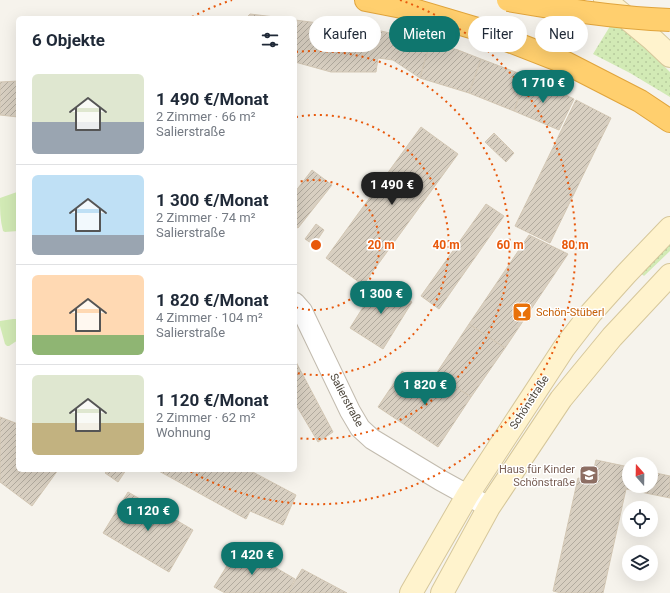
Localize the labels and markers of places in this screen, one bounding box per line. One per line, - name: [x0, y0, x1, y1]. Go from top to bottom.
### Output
- pin: 1 710 €: [506, 70, 580, 104]
- pin: 1 490 €: [355, 172, 429, 206]
- centre of rings: [309, 238, 323, 252]
- pin: 1 300 €: [344, 281, 418, 315]
- bar icon: Schön-Stüberl: [511, 301, 533, 323]
- place label: Schön-Stüberl: [536, 306, 604, 319]
- pin: 1 820 €: [388, 372, 462, 406]
- place label: Haus für Kinder Schönstraße: [499, 463, 575, 489]
- school or university icon: Haus für Kinder Schönstraße: [578, 464, 600, 486]
- pin: 1 120 €: [111, 498, 185, 532]
- pin: 1 420 €: [215, 542, 289, 576]

